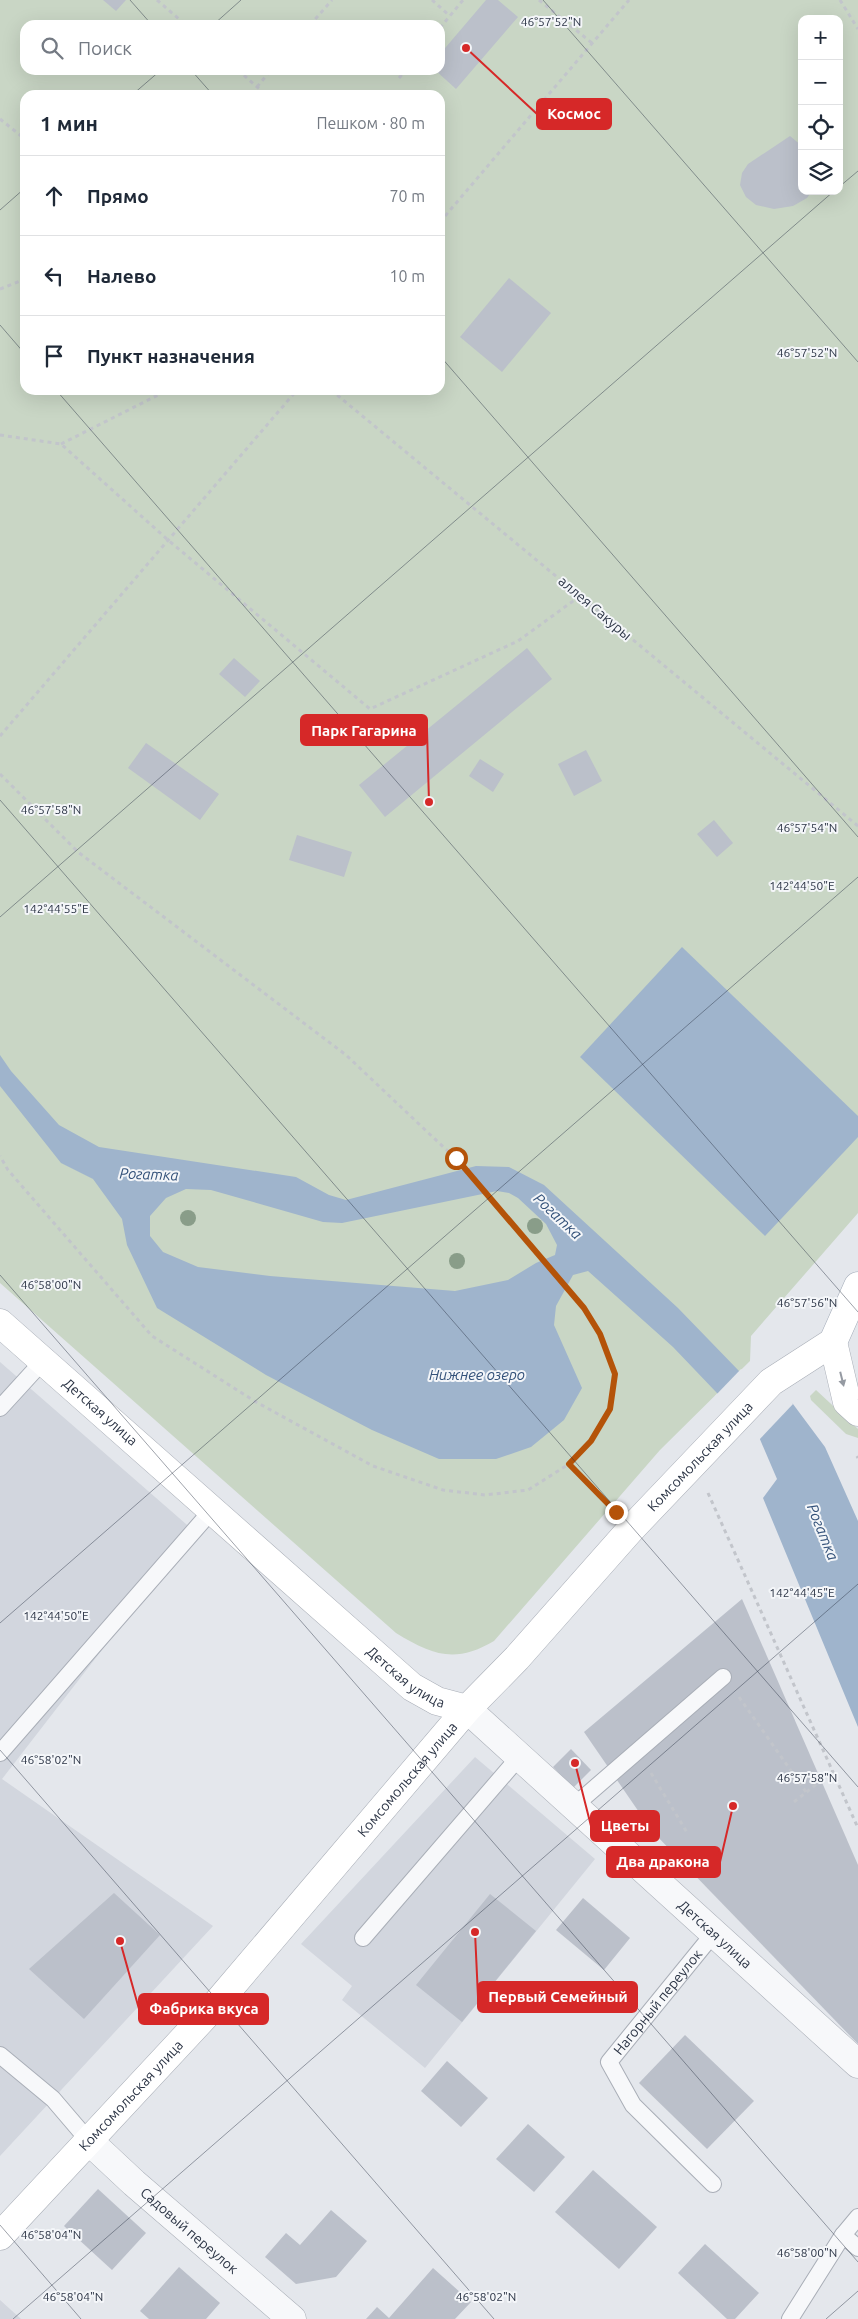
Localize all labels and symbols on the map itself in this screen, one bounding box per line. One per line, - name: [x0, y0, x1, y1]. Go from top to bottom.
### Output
- text: 46°57'52"N: [521, 15, 581, 28]
- callout: Космос: [537, 99, 611, 129]
- text: Космос: [547, 105, 601, 122]
- text: 46°57'52"N: [777, 346, 837, 359]
- street label: аллея Сакуры: [555, 573, 635, 643]
- callout: Парк Гагарина: [301, 715, 427, 745]
- text: Парк Гагарина: [311, 722, 417, 739]
- text: 46°57'58"N: [21, 803, 81, 816]
- text: 46°57'54"N: [777, 821, 837, 834]
- text: 142°44'50"E: [769, 879, 835, 892]
- text: 142°44'55"E: [23, 902, 89, 915]
- route start: [445, 1147, 468, 1170]
- water label: Рогатка: [119, 1164, 179, 1184]
- water label: Рогатка: [531, 1190, 585, 1242]
- text: 46°58'00"N: [21, 1278, 81, 1291]
- text: 46°57'56"N: [777, 1296, 837, 1309]
- water label: Нижнее озеро: [429, 1366, 525, 1383]
- one-way arrow: [838, 1372, 846, 1387]
- street label: Детская улица: [60, 1375, 141, 1449]
- street label: Комсомольская улица: [644, 1398, 756, 1515]
- route end: [605, 1501, 628, 1524]
- water label: Рогатка: [804, 1501, 842, 1563]
- text: 142°44'45"E: [769, 1586, 835, 1599]
- text: 142°44'50"E: [23, 1609, 89, 1622]
- street label: Детская улица: [364, 1643, 446, 1711]
- street label: Комсомольская улица: [354, 1719, 460, 1840]
- text: 46°58'02"N: [21, 1753, 81, 1766]
- text: 46°57'58"N: [777, 1771, 837, 1784]
- callout: Цветы: [591, 1811, 659, 1841]
- text: Цветы: [601, 1817, 649, 1834]
- callout: Два дракона: [607, 1847, 720, 1877]
- text: Два дракона: [616, 1853, 710, 1870]
- street label: Детская улица: [675, 1897, 755, 1972]
- street label: Нагорный переулок: [610, 1946, 705, 2058]
- callout: Первый Семейный: [478, 1982, 637, 2012]
- text: Первый Семейный: [488, 1988, 628, 2005]
- callout: Фабрика вкуса: [139, 1994, 268, 2024]
- text: Фабрика вкуса: [149, 2000, 259, 2017]
- street label: Комсомольская улица: [75, 2037, 186, 2154]
- street label: Садовый переулок: [137, 2184, 241, 2277]
- text: 46°58'04"N: [21, 2228, 81, 2241]
- text: 46°58'00"N: [777, 2246, 837, 2259]
- text: 46°58'04"N: [43, 2290, 103, 2303]
- text: 46°58'02"N: [456, 2290, 516, 2303]

